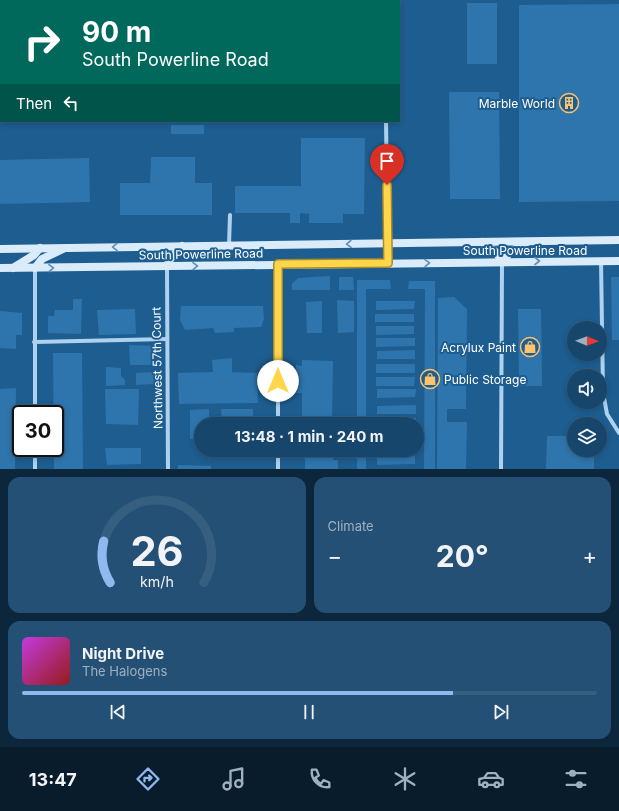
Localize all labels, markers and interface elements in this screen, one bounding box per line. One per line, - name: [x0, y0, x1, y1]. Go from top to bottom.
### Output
- text: 90 m: [82, 15, 151, 49]
- icon: right: [16, 16, 68, 68]
- text: South Powerline Road: [82, 49, 269, 70]
- icon: left: [60, 92, 82, 114]
- building icon: Marble World: [558, 92, 580, 114]
- text: Then: [16, 94, 52, 113]
- place label: Marble World: [479, 96, 555, 111]
- pin: [370, 144, 404, 185]
- icon: arrive: [376, 150, 398, 172]
- one-way arrow: [346, 239, 352, 248]
- one-way arrow: [112, 243, 118, 251]
- street label: South Powerline Road: [463, 243, 587, 258]
- street label: South Powerline Road: [139, 245, 263, 263]
- one-way arrow: [534, 257, 540, 265]
- one-way arrow: [424, 259, 430, 267]
- one-way arrow: [192, 262, 198, 270]
- one-way arrow: [48, 264, 54, 272]
- street label: Northwest 57th Court: [148, 307, 166, 429]
- north arrow: [567, 321, 607, 361]
- map controls: [567, 321, 607, 457]
- shop icon: Acrylux Paint: [519, 336, 541, 358]
- place label: Acrylux Paint: [441, 340, 516, 355]
- position arrow: [257, 360, 299, 402]
- shop icon: Public Storage: [419, 368, 441, 390]
- button: sound: [567, 369, 607, 409]
- place label: Public Storage: [444, 372, 526, 387]
- speed limit sign: 30: [12, 405, 64, 457]
- button: layers: [567, 417, 607, 457]
- text: 13:48 · 1 min · 240 m: [234, 427, 384, 446]
- text: Climate: [328, 518, 374, 534]
- text: 26: [130, 526, 183, 576]
- text: 20°: [436, 538, 489, 574]
- text: −: [328, 543, 342, 569]
- text: +: [582, 543, 597, 569]
- text: km/h: [140, 573, 174, 590]
- text: Night Drive: [82, 644, 164, 663]
- text: The Halogens: [82, 663, 167, 679]
- icon: previous: [107, 701, 129, 723]
- icon: pause: [298, 701, 320, 723]
- icon: next: [490, 701, 512, 723]
- icon: directions: [134, 765, 162, 793]
- icon: music: [220, 765, 248, 793]
- icon: phone: [306, 765, 334, 793]
- icon: climate: [391, 765, 419, 793]
- icon: car: [477, 765, 505, 793]
- icon: filters: [562, 765, 590, 793]
- text: 13:47: [29, 769, 77, 790]

